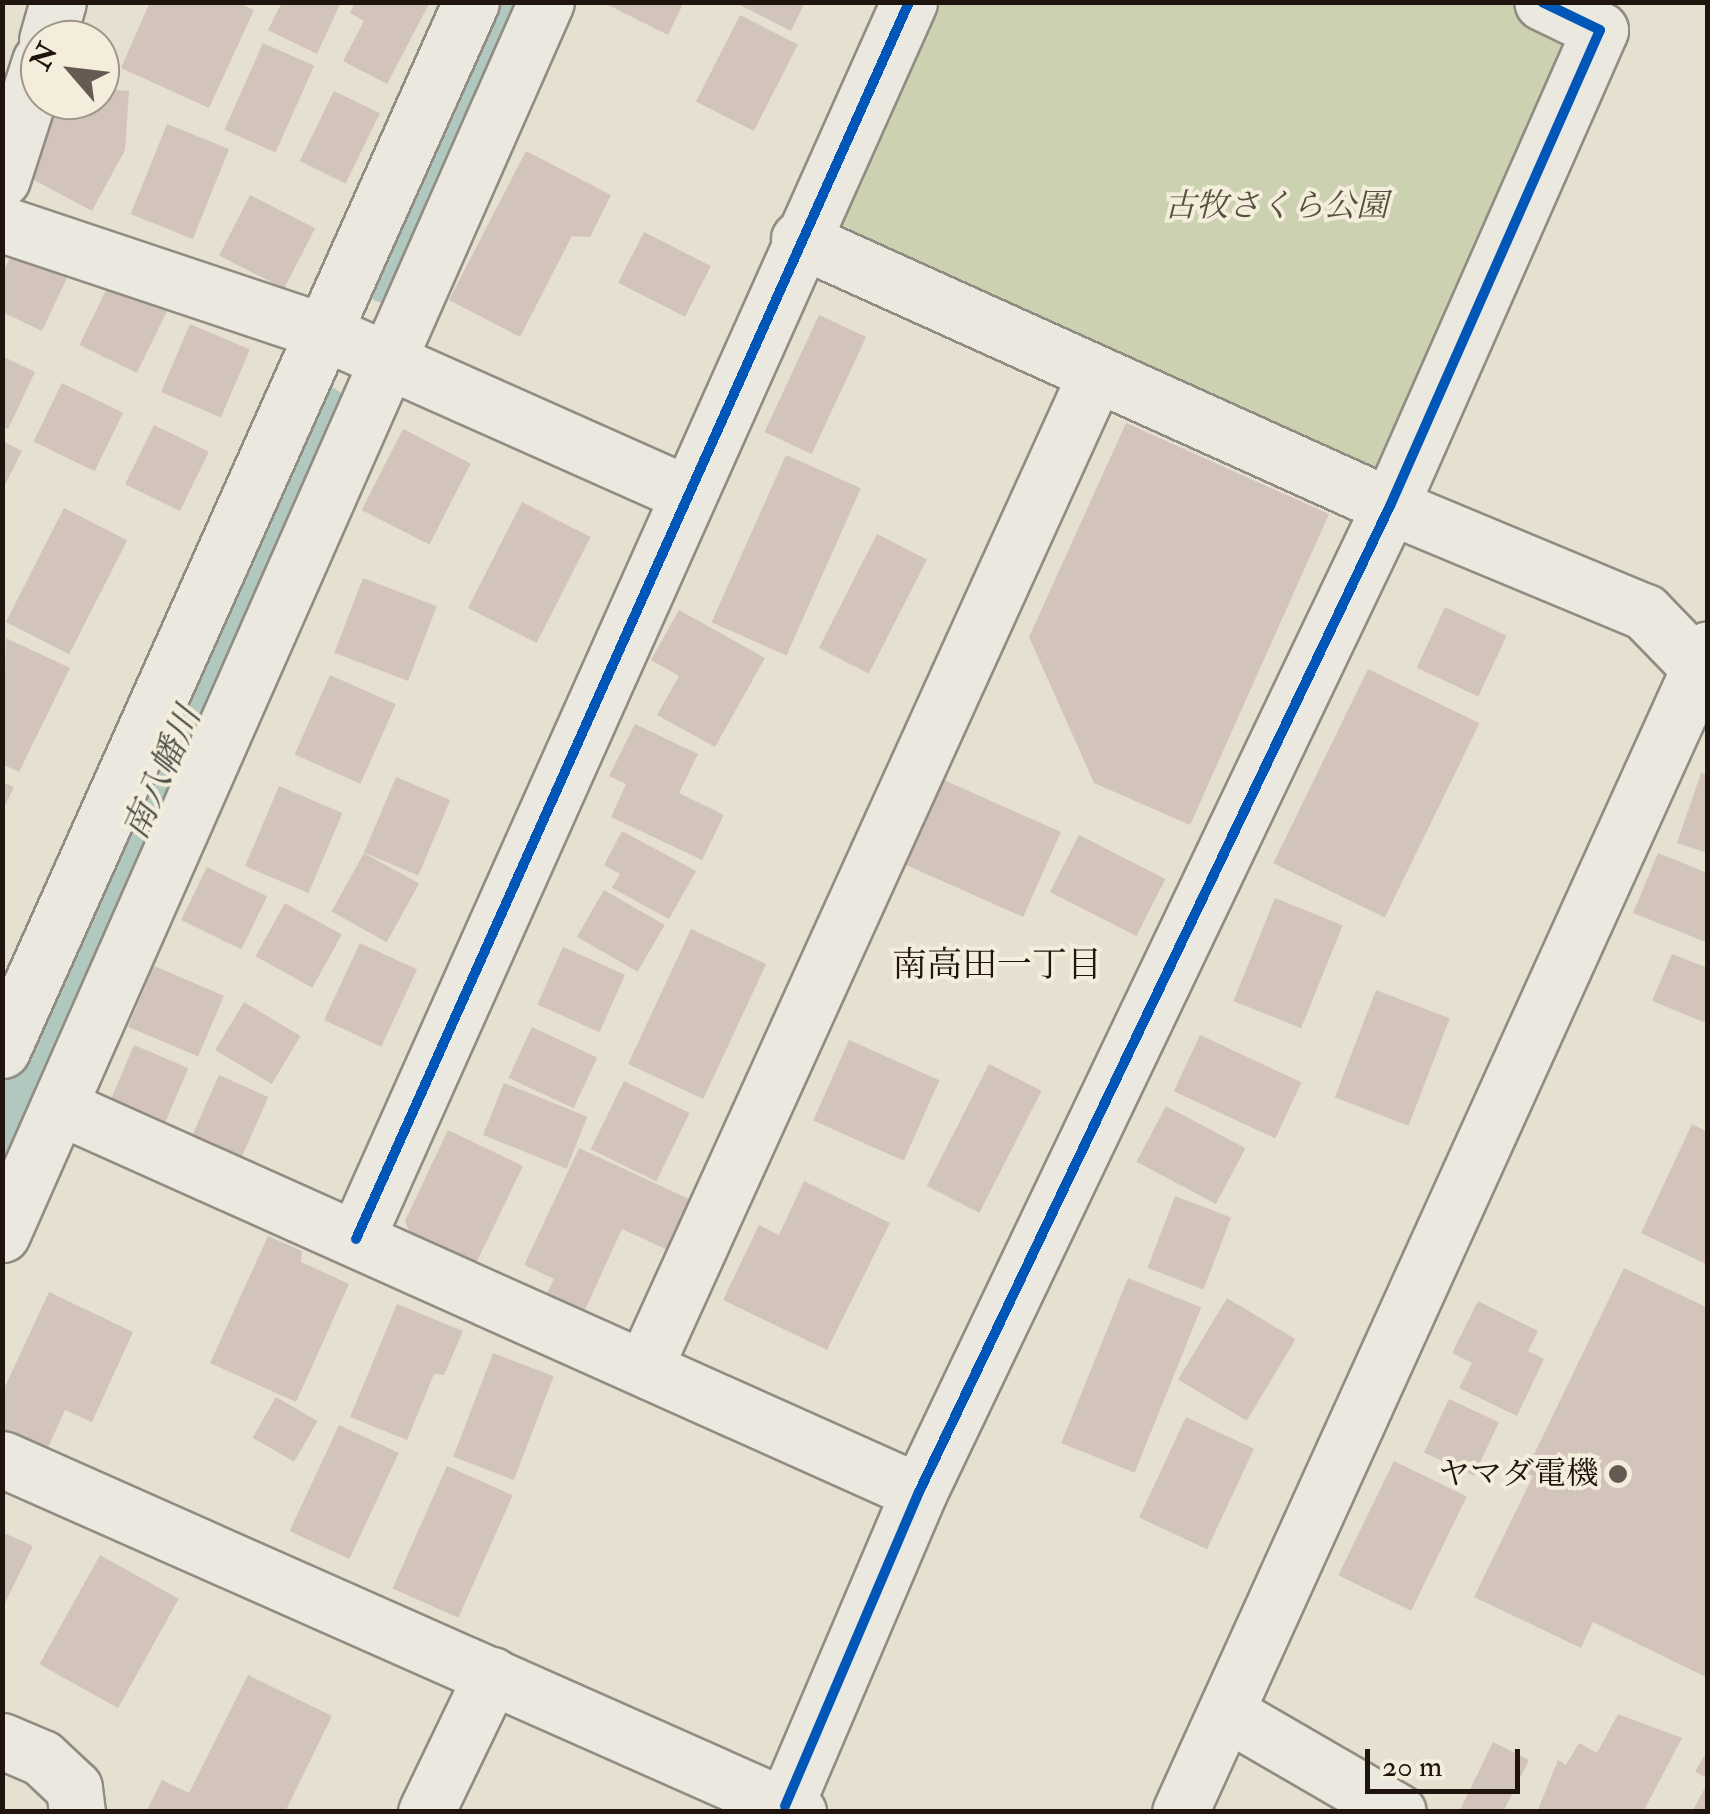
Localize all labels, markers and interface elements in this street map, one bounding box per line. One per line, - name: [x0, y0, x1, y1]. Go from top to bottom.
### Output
- north arrow: [20, 20, 120, 120]
- text: N: [23, 37, 66, 76]
- park label: 古牧さくら公園: [1164, 187, 1388, 225]
- water label: 南八幡川: [114, 701, 210, 845]
- district label: 南高田一丁目: [892, 944, 1102, 986]
- place label: ヤマダ電機: [1438, 1455, 1598, 1493]
- marker: ヤマダ電機: [1607, 1463, 1629, 1485]
- scale bar: [1370, 1729, 1525, 1791]
- text: 20 m: [1382, 1748, 1442, 1785]

